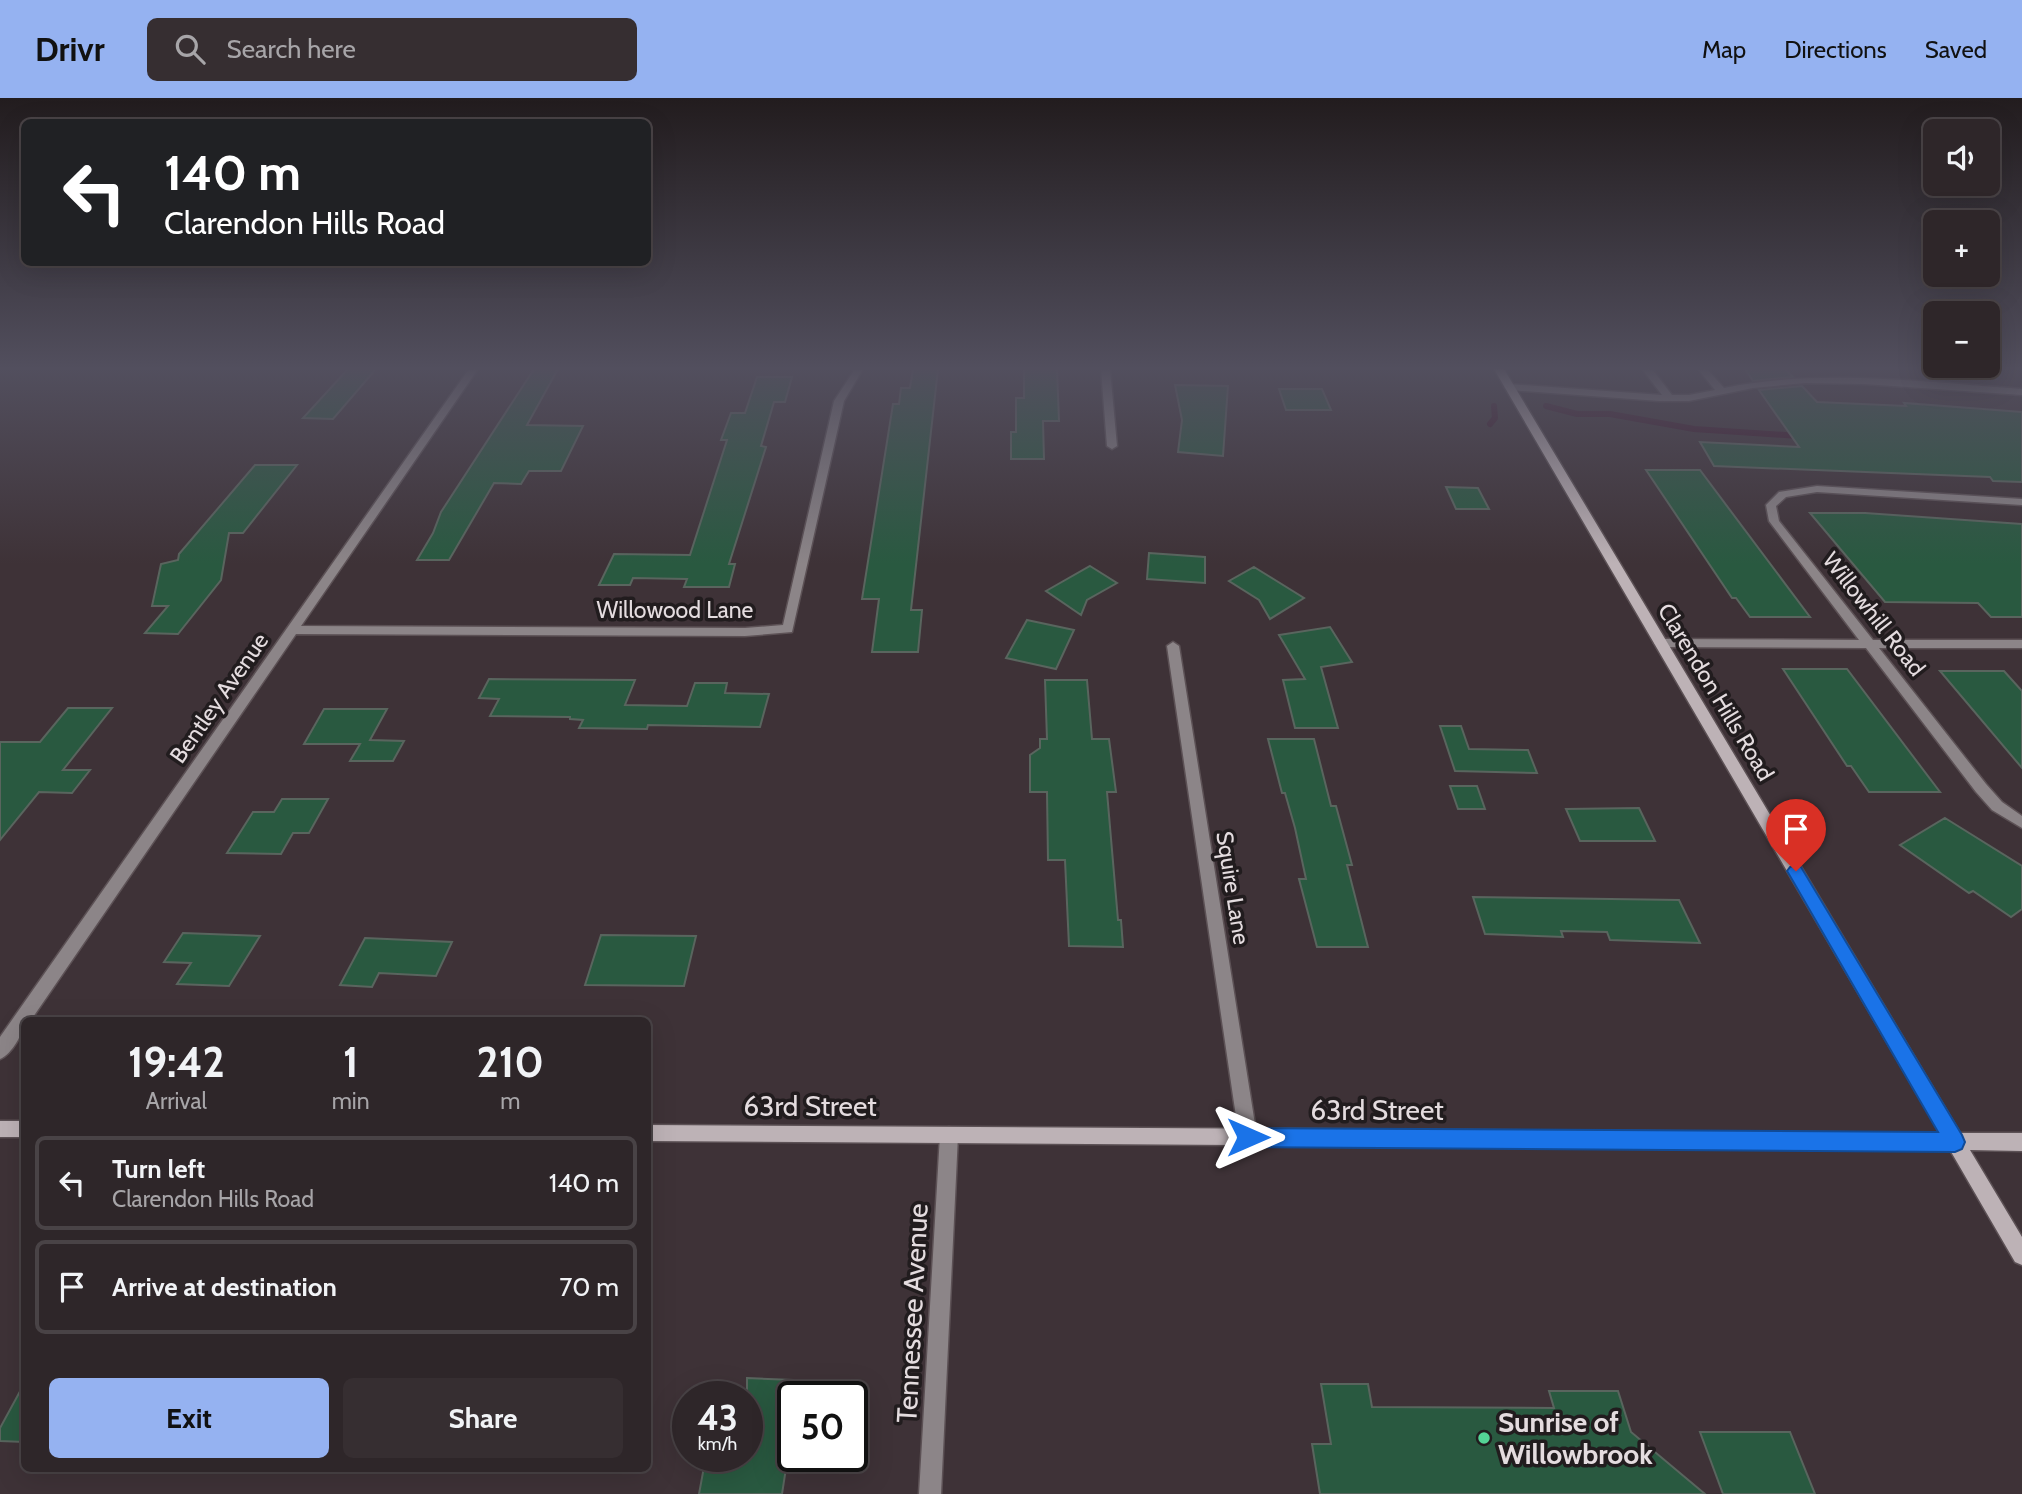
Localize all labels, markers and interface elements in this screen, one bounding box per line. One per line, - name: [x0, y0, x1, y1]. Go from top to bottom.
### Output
- search box: [147, 18, 637, 81]
- text: Drivr: [35, 29, 105, 69]
- icon: search: [171, 30, 209, 68]
- text: Search here: [227, 33, 356, 65]
- text: Map: [1702, 35, 1746, 64]
- text: Directions: [1784, 35, 1887, 64]
- text: Saved: [1925, 35, 1987, 64]
- map controls: [1923, 119, 2000, 378]
- button: sound: [1923, 119, 2000, 196]
- text: 140 m: [164, 143, 301, 202]
- icon: left: [49, 147, 140, 238]
- text: Clarendon Hills Road: [164, 203, 445, 242]
- button: +: [1923, 210, 2000, 287]
- button: −: [1923, 301, 2000, 378]
- street label: Willowhill Road: [1817, 546, 1931, 682]
- street label: Willowood Lane: [597, 596, 754, 624]
- street label: Clarendon Hills Road: [1652, 598, 1780, 786]
- street label: Bentley Avenue: [164, 627, 274, 769]
- pin: [1766, 799, 1826, 871]
- icon: arrive: [1777, 810, 1815, 848]
- street label: Squire Lane: [1210, 829, 1256, 947]
- text: 19:42: [128, 1036, 225, 1088]
- text: 1: [343, 1036, 358, 1088]
- text: 210: [477, 1036, 544, 1088]
- text: Arrival: [146, 1087, 207, 1115]
- text: min: [332, 1087, 370, 1115]
- text: m: [500, 1087, 520, 1115]
- street label: 63rd Street: [743, 1089, 877, 1123]
- street label: 63rd Street: [1310, 1093, 1444, 1127]
- position arrow: [1211, 1100, 1285, 1174]
- text: Turn left: [112, 1153, 205, 1185]
- icon: left: [53, 1164, 91, 1202]
- text: 140 m: [549, 1167, 619, 1199]
- text: Clarendon Hills Road: [112, 1185, 314, 1213]
- street label: Tennessee Avenue: [889, 1202, 935, 1424]
- icon: arrive: [53, 1268, 91, 1306]
- text: Arrive at destination: [112, 1271, 337, 1303]
- text: 70 m: [559, 1271, 619, 1303]
- button: Exit: [49, 1378, 329, 1458]
- button: Share: [343, 1378, 623, 1458]
- speed limit sign: 50: [777, 1381, 868, 1472]
- text: 43: [697, 1396, 738, 1439]
- place label: Sunrise of Willowbrook: [1498, 1405, 1653, 1471]
- marker: Sunrise of Willowbrook: [1476, 1430, 1492, 1446]
- text: km/h: [698, 1433, 737, 1455]

